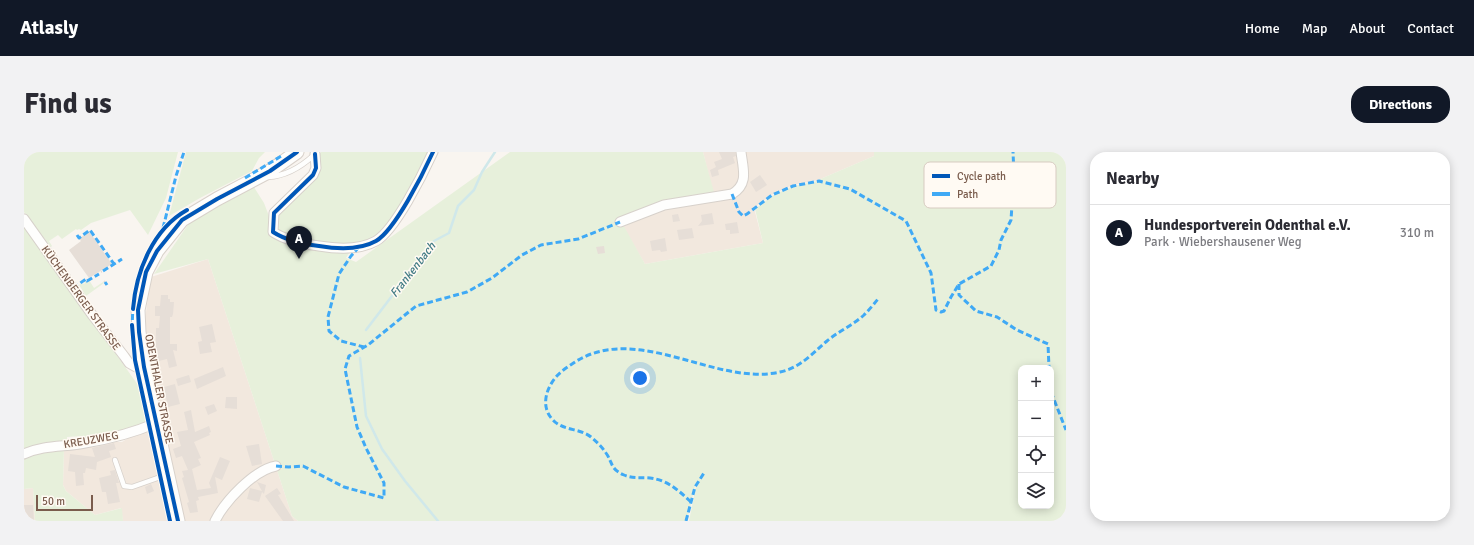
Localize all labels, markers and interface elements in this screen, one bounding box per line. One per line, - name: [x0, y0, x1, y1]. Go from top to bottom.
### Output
- text: Atlasly: [20, 16, 78, 40]
- text: Home: [1245, 20, 1280, 37]
- text: Map: [1302, 20, 1327, 37]
- text: About: [1349, 20, 1385, 37]
- text: Contact: [1407, 20, 1454, 37]
- button: Directions: [1351, 86, 1450, 123]
- text: Find us: [24, 87, 112, 121]
- legend: [924, 162, 1056, 208]
- text: Nearby: [1106, 168, 1159, 189]
- text: Cycle path: [957, 170, 1006, 183]
- text: Path: [957, 188, 978, 201]
- text: Hundesportverein Odenthal e.V.: [1144, 216, 1351, 234]
- text: A: [1115, 225, 1123, 241]
- text: 310 m: [1400, 225, 1434, 241]
- pin: A: [286, 226, 312, 259]
- text: Park · Wiebershausener Weg: [1144, 234, 1302, 250]
- water label: Frankenbach: [387, 239, 439, 301]
- street label: KÜCHENBERGER STRASSE: [39, 243, 124, 353]
- street label: ODENTHALER STRASSE: [142, 333, 176, 445]
- map controls: [1018, 365, 1054, 509]
- button: +: [1018, 365, 1054, 401]
- your location: [630, 368, 650, 388]
- button: −: [1018, 401, 1054, 437]
- street label: KREUZWEG: [63, 429, 119, 451]
- button: locate: [1018, 437, 1054, 473]
- button: layers: [1018, 473, 1054, 509]
- scale bar: [36, 493, 93, 512]
- text: 50 m: [42, 495, 65, 508]

